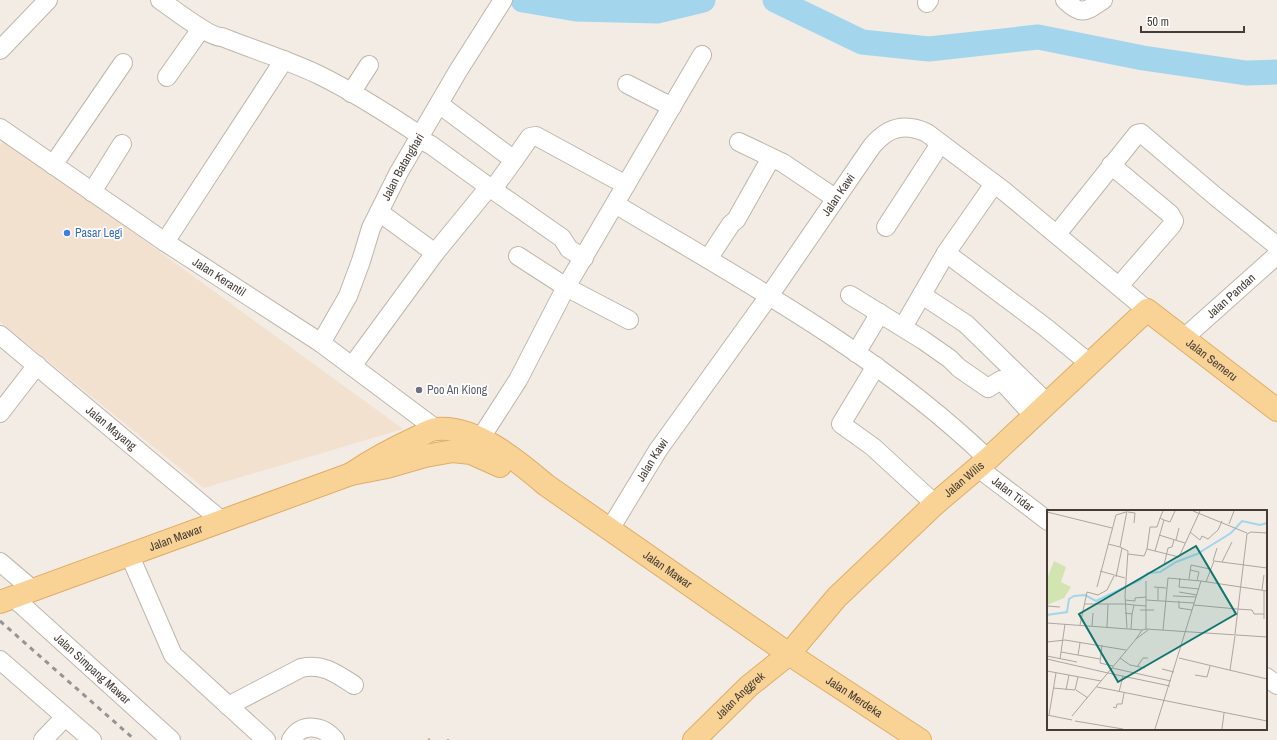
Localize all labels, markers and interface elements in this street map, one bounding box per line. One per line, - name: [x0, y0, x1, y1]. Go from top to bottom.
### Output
- scale bar: [1141, 8, 1244, 34]
- text: 50 m: [1147, 14, 1169, 30]
- street label: Jalan Batanghari: [378, 130, 428, 203]
- street label: Jalan Kawi: [818, 170, 859, 219]
- place label: Pasar Legi: [75, 225, 123, 241]
- marker: Pasar Legi: [62, 228, 72, 238]
- street label: Jalan Kerantil: [189, 254, 249, 300]
- street label: Jalan Pandan: [1203, 270, 1259, 322]
- street label: Jalan Semeru: [1183, 335, 1241, 385]
- place label: Poo An Kiong: [427, 382, 488, 398]
- marker: Poo An Kiong: [414, 385, 424, 395]
- street label: Jalan Mayang: [82, 402, 140, 454]
- street label: Jalan Kawi: [633, 435, 672, 485]
- street label: Jalan Wilis: [940, 458, 988, 501]
- street label: Jalan Tidar: [988, 473, 1038, 516]
- inset map: [1047, 510, 1267, 730]
- street label: Jalan Mawar: [147, 521, 205, 555]
- street label: Jalan Mawar: [640, 547, 696, 592]
- street label: Jalan Simpang Mawar: [51, 630, 135, 708]
- street label: Jalan Anggrek: [712, 668, 768, 723]
- street label: Jalan Merdeka: [823, 672, 886, 722]

